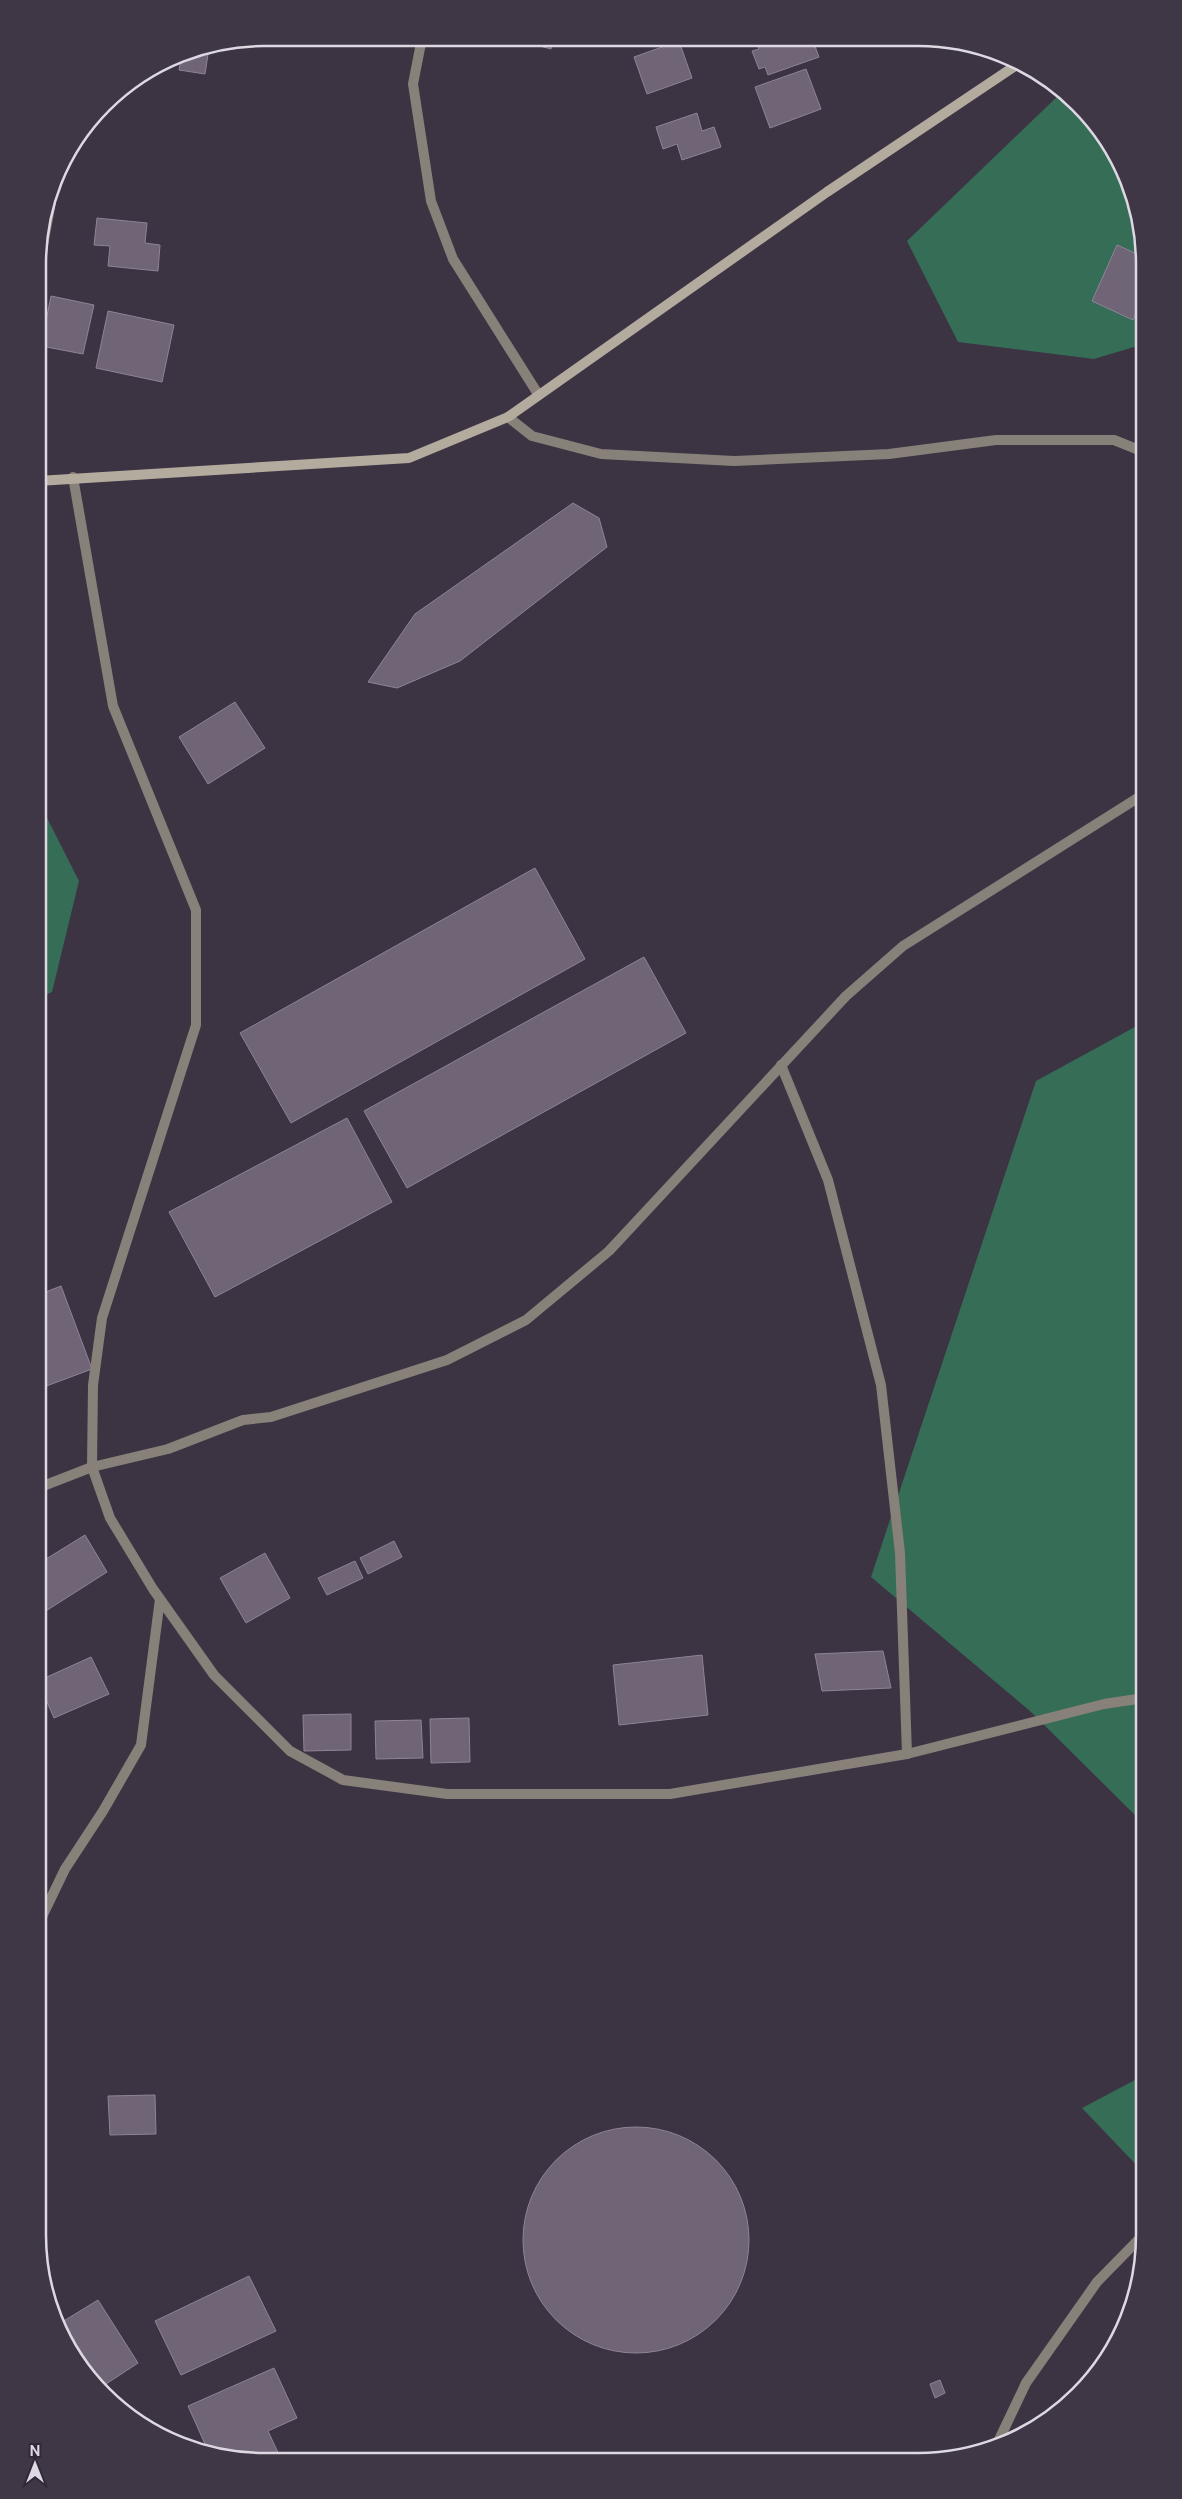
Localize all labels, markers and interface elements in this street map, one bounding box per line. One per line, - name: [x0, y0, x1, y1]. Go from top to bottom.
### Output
- north arrow: [10, 2439, 60, 2489]
- text: N: [30, 2443, 40, 2459]

